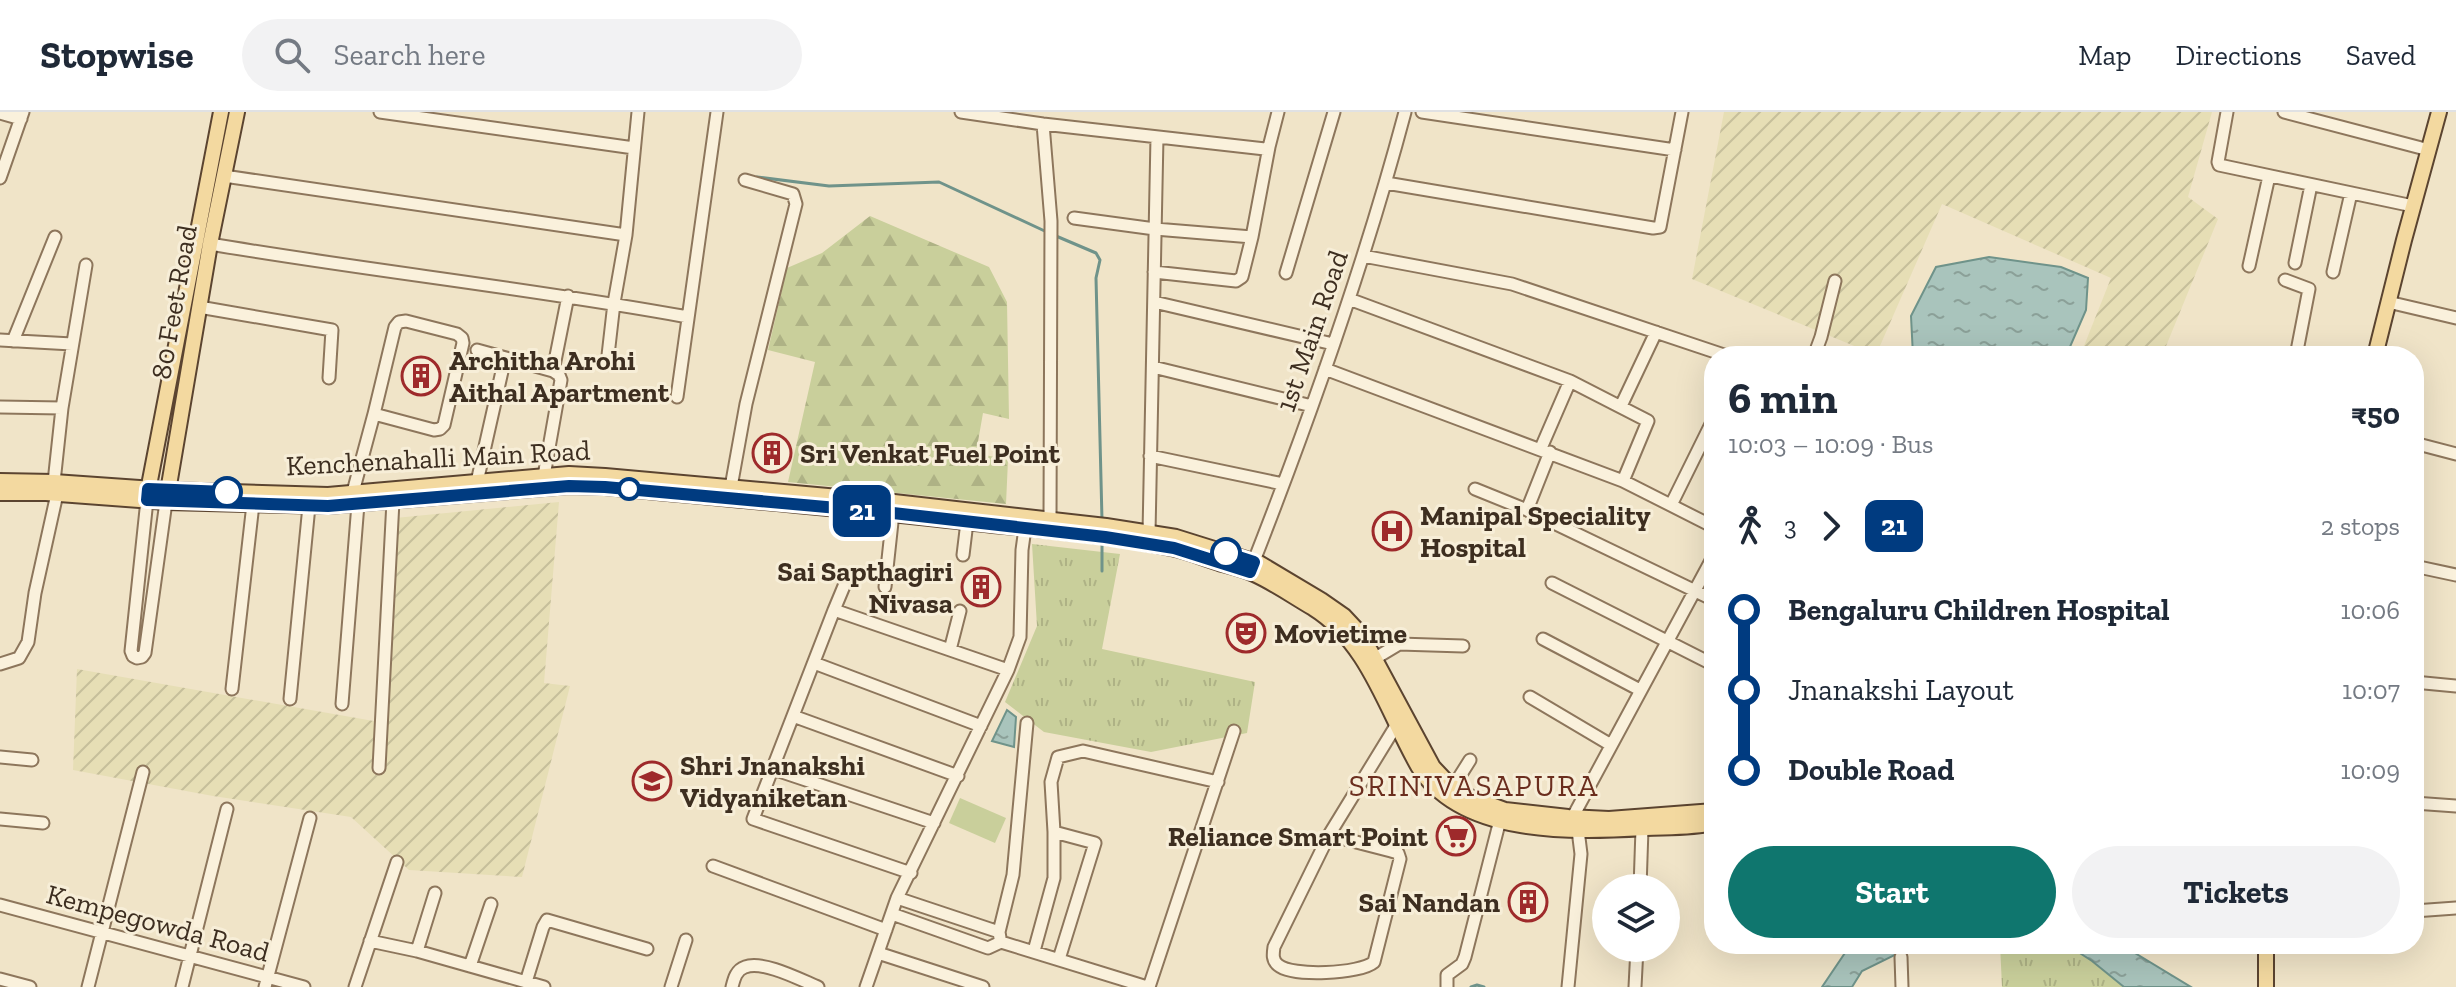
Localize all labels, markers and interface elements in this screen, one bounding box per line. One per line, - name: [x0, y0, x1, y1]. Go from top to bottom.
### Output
- search box: [242, 19, 802, 91]
- text: Stopwise: [40, 32, 194, 78]
- icon: search: [270, 33, 314, 77]
- text: Search here: [334, 37, 485, 73]
- text: Map: [2078, 39, 2131, 72]
- text: Directions: [2175, 39, 2302, 72]
- text: Saved: [2346, 39, 2416, 72]
- street label: 80 Feet Road: [144, 222, 204, 382]
- street label: 1st Main Road: [1269, 246, 1355, 416]
- place label: Architha Arohi Aithal Apartment: [449, 344, 670, 409]
- building icon: Architha Arohi Aithal Apartment: [400, 355, 442, 397]
- text: 6 min: [1728, 371, 1838, 424]
- text: ₹50: [2351, 396, 2400, 432]
- text: 10:03 – 10:09 · Bus: [1728, 428, 1933, 460]
- building icon: Sri Venkat Fuel Point: [751, 432, 793, 474]
- street label: Kenchenahalli Main Road: [285, 434, 591, 482]
- place label: Sri Venkat Fuel Point: [800, 437, 1061, 470]
- unlabelled marker: [212, 477, 242, 507]
- unlabelled marker: [618, 478, 640, 500]
- line badge: 21: [826, 485, 898, 537]
- text: 21: [849, 494, 875, 527]
- place label: Manipal Speciality Hospital: [1420, 499, 1651, 564]
- icon: walk: [1728, 504, 1772, 548]
- icon: forward: [1809, 504, 1853, 548]
- text: 21: [1881, 509, 1907, 542]
- hospital icon: Manipal Speciality Hospital: [1371, 510, 1413, 552]
- text: 3: [1784, 510, 1797, 542]
- text: 2 stops: [2321, 510, 2400, 542]
- unlabelled marker: [1211, 538, 1241, 568]
- place label: Sai Sapthagiri Nivasa: [777, 555, 953, 620]
- building icon: Sai Sapthagiri Nivasa: [960, 566, 1002, 608]
- text: Bengaluru Children Hospital: [1788, 592, 2170, 628]
- text: 10:06: [2340, 594, 2400, 626]
- theatre icon: Movietime: [1225, 612, 1267, 654]
- place label: Movietime: [1274, 617, 1407, 650]
- text: Jnanakshi Layout: [1788, 672, 2014, 708]
- text: 10:07: [2342, 674, 2400, 706]
- place label: Shri Jnanakshi Vidyaniketan: [680, 749, 865, 814]
- text: Double Road: [1788, 752, 1954, 788]
- text: 10:09: [2340, 754, 2400, 786]
- school or university icon: Shri Jnanakshi Vidyaniketan: [631, 760, 673, 802]
- district label: SRINIVASAPURA: [1349, 768, 1599, 804]
- supermarket icon: Reliance Smart Point: [1435, 815, 1477, 857]
- place label: Reliance Smart Point: [1168, 820, 1429, 853]
- button: Start: [1728, 846, 2056, 938]
- button: Tickets: [2072, 846, 2400, 938]
- map controls: [1592, 874, 1680, 962]
- button: layers: [1592, 874, 1680, 962]
- street label: Kempegowda Road: [43, 877, 273, 969]
- building icon: Sai Nandan: [1507, 881, 1549, 923]
- place label: Sai Nandan: [1359, 886, 1500, 919]

